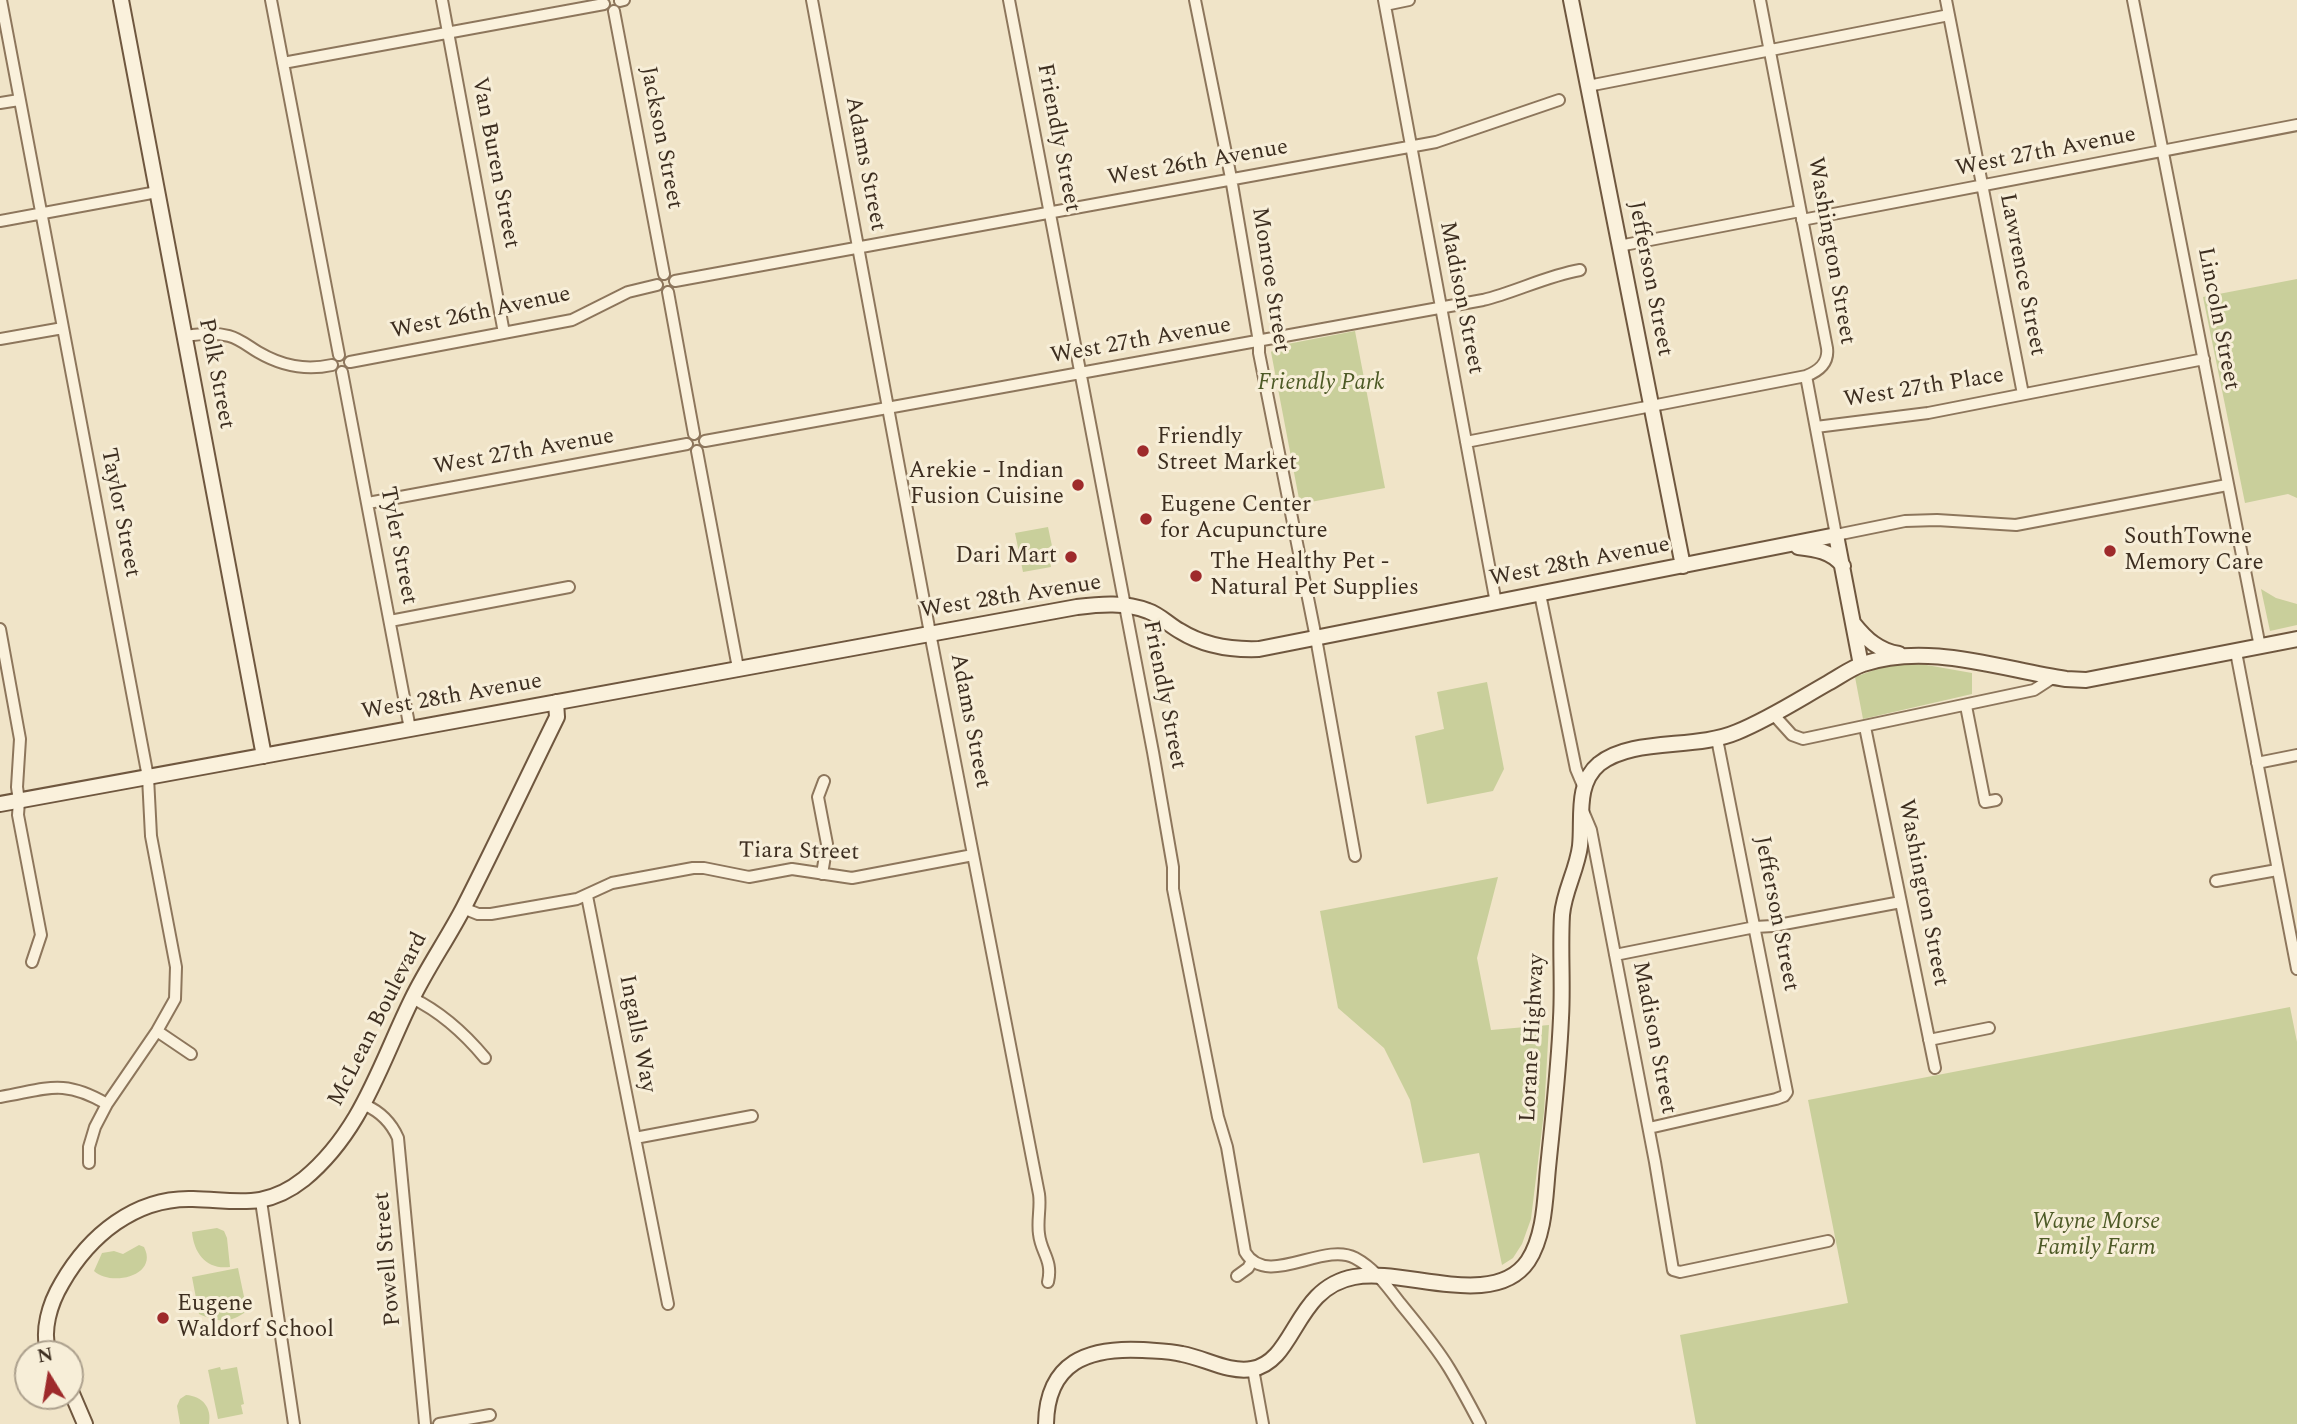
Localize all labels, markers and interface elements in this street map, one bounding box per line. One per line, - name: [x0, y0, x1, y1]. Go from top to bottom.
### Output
- street label: Friendly Street: [1029, 61, 1085, 215]
- street label: Jackson Street: [633, 64, 687, 212]
- street label: Van Buren Street: [464, 75, 524, 251]
- street label: Adams Street: [837, 94, 891, 234]
- street label: West 27th Avenue: [1954, 122, 2138, 184]
- street label: West 26th Avenue: [1105, 135, 1291, 193]
- street label: Washington Street: [1800, 155, 1860, 347]
- street label: Lawrence Street: [1992, 191, 2050, 359]
- street label: Jefferson Street: [1620, 199, 1678, 359]
- street label: Monroe Street: [1244, 205, 1294, 355]
- street label: Madison Street: [1432, 219, 1488, 377]
- street label: Lincoln Street: [2190, 245, 2244, 393]
- street label: West 26th Avenue: [389, 281, 573, 347]
- street label: West 27th Avenue: [1048, 313, 1234, 371]
- street label: Polk Street: [191, 316, 239, 432]
- street label: West 27th Place: [1842, 363, 2006, 415]
- park label: Friendly Park: [1257, 370, 1385, 398]
- street label: West 27th Avenue: [431, 424, 617, 482]
- place label: Friendly Street Market: [1157, 424, 1297, 478]
- marker: Friendly Street Market: [1135, 443, 1151, 459]
- street label: Taylor Street: [93, 446, 145, 580]
- place label: Arekie - Indian Fusion Cuisine: [909, 458, 1064, 512]
- marker: Arekie - Indian Fusion Cuisine: [1070, 477, 1086, 493]
- street label: Tyler Street: [372, 485, 422, 607]
- place label: Eugene Center for Acupuncture: [1160, 492, 1328, 546]
- marker: Eugene Center for Acupuncture: [1138, 511, 1154, 527]
- place label: SouthTowne Memory Care: [2124, 524, 2264, 578]
- street label: West 28th Avenue: [1488, 532, 1672, 594]
- place label: Dari Mart: [955, 543, 1057, 571]
- marker: SouthTowne Memory Care: [2102, 543, 2118, 559]
- marker: Dari Mart: [1063, 549, 1079, 565]
- place label: The Healthy Pet - Natural Pet Supplies: [1210, 549, 1419, 603]
- marker: The Healthy Pet - Natural Pet Supplies: [1188, 568, 1204, 584]
- street label: West 28th Avenue: [918, 570, 1104, 626]
- street label: Friendly Street: [1135, 618, 1191, 772]
- street label: Adams Street: [942, 651, 996, 791]
- street label: West 28th Avenue: [359, 669, 545, 727]
- street label: Washington Street: [1890, 797, 1954, 989]
- street label: Jefferson Street: [1746, 834, 1804, 994]
- street label: Tiara Street: [738, 838, 860, 868]
- street label: McLean Boulevard: [323, 928, 435, 1112]
- street label: Lorane Highway: [1516, 953, 1552, 1123]
- street label: Madison Street: [1625, 959, 1681, 1117]
- street label: Ingalls Way: [611, 973, 661, 1095]
- street label: Powell Street: [369, 1191, 409, 1327]
- park label: Wayne Morse Family Farm: [2032, 1209, 2160, 1263]
- place label: Eugene Waldorf School: [177, 1291, 334, 1345]
- marker: Eugene Waldorf School: [155, 1310, 171, 1326]
- north arrow: [14, 1340, 84, 1410]
- text: N: [35, 1340, 56, 1372]

